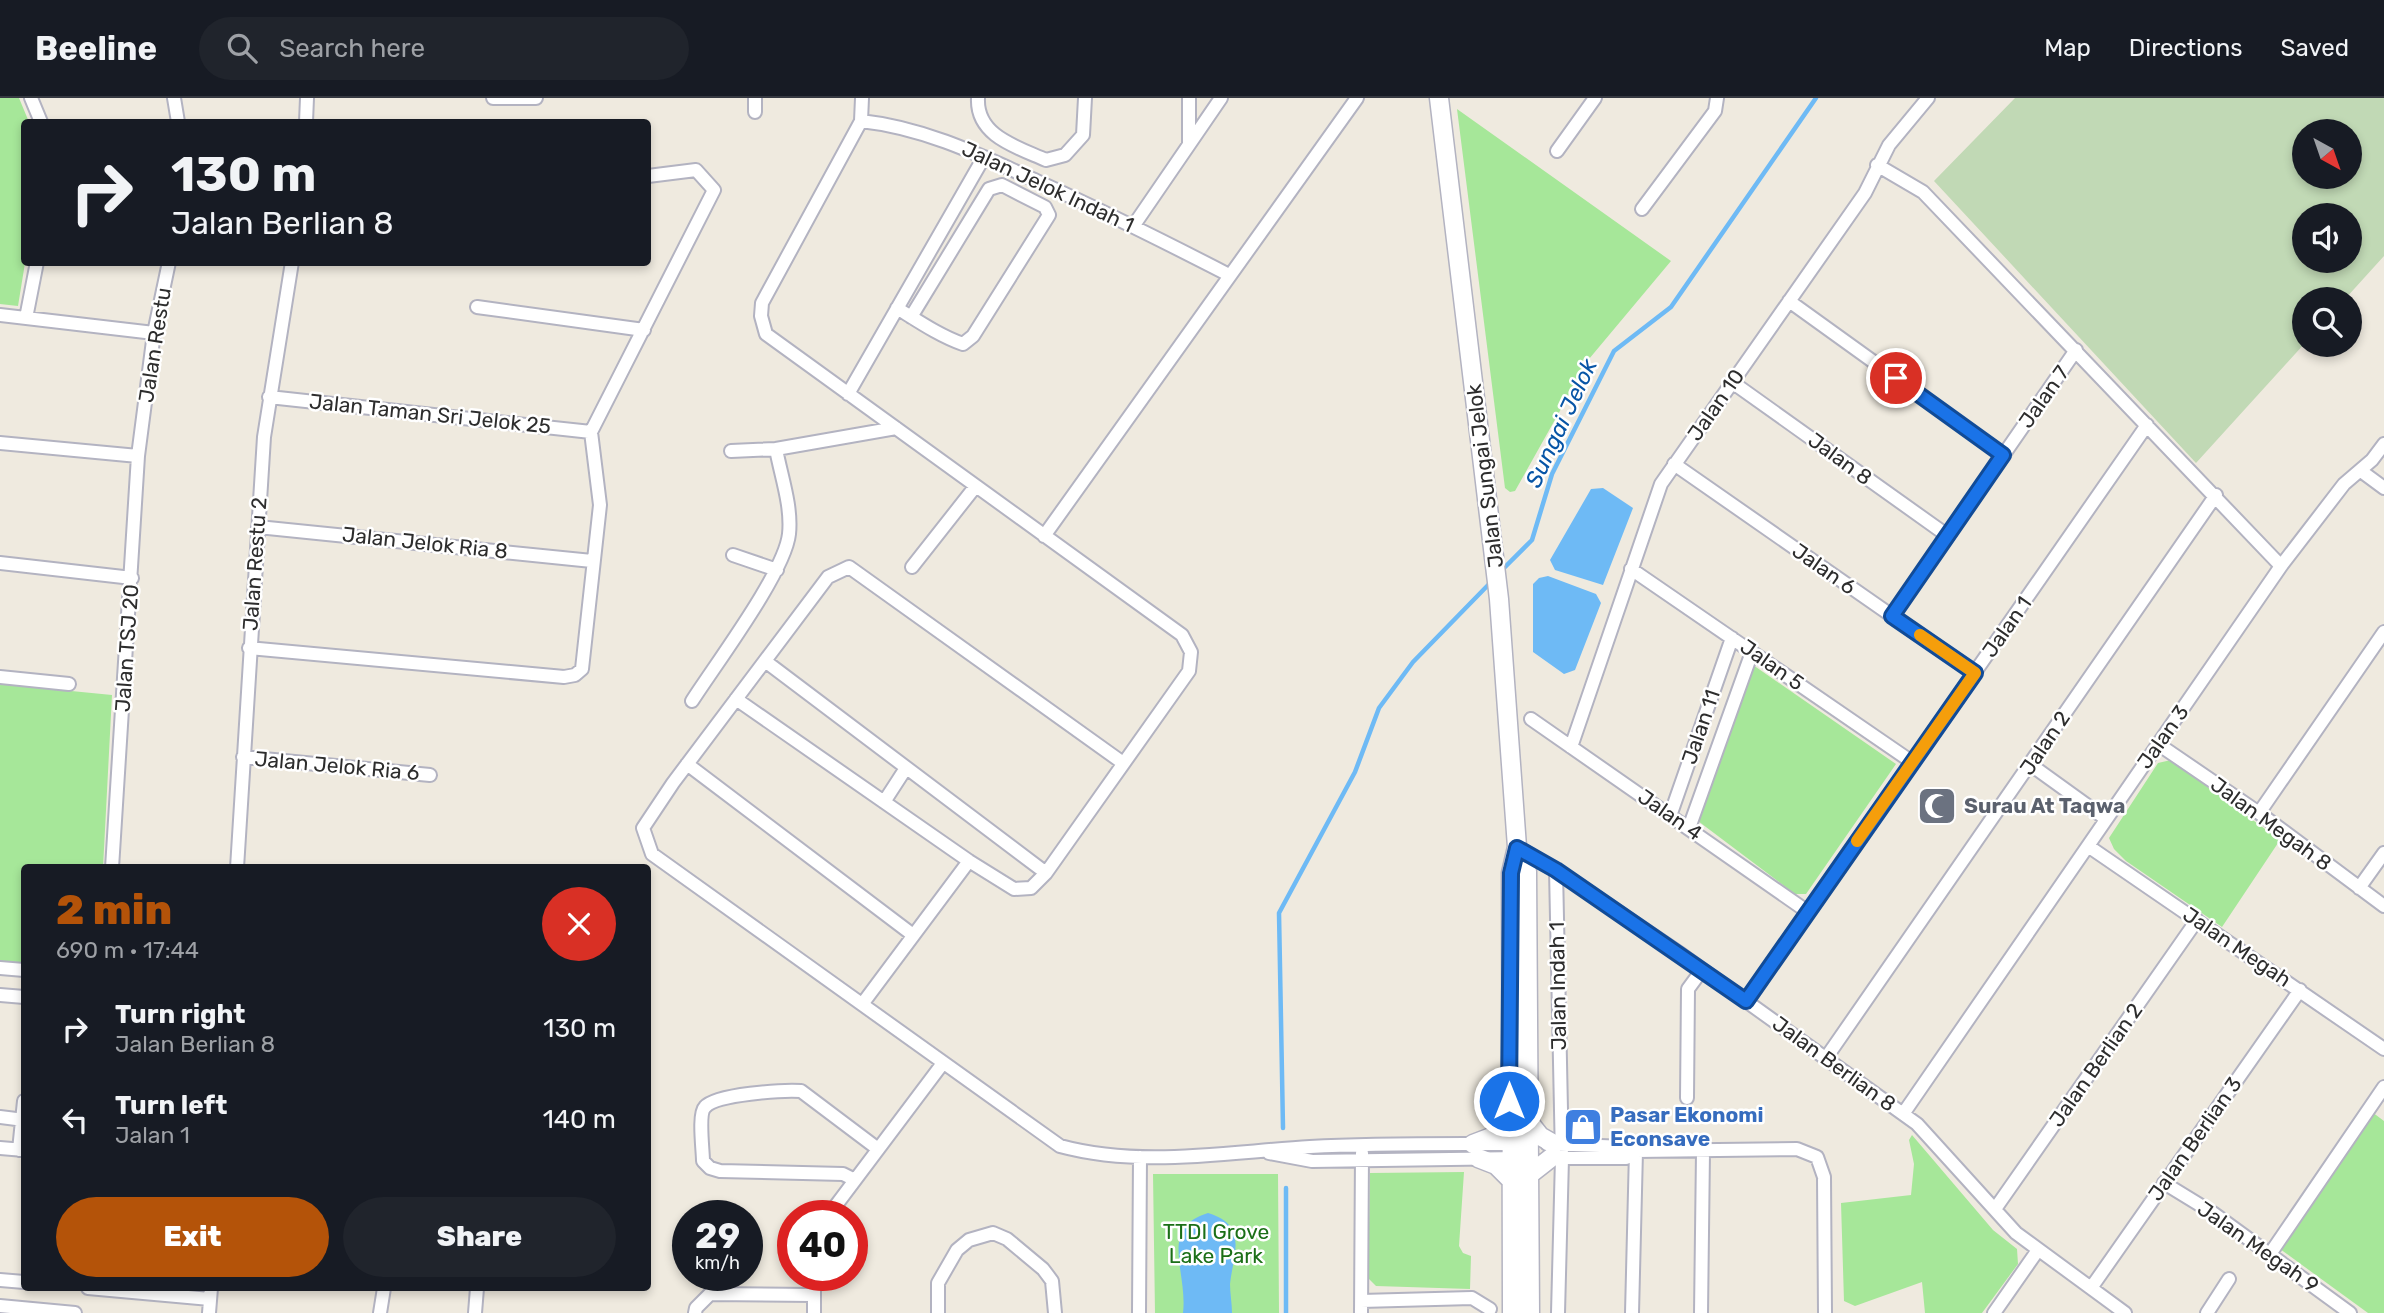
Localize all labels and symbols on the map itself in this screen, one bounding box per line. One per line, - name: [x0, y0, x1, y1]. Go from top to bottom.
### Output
- north arrow: [2292, 119, 2362, 189]
- street label: Jalan Jelok Indah 1: [958, 136, 1138, 237]
- street label: Jalan Restu: [133, 286, 176, 404]
- pin: [1866, 348, 1926, 408]
- water label: Sungai Jelok: [1519, 353, 1603, 492]
- street label: Jalan 7: [2013, 361, 2074, 433]
- street label: Jalan 10: [1682, 364, 1749, 445]
- street label: Jalan Sungai Jelok: [1461, 382, 1508, 570]
- street label: Jalan Taman Sri Jelok 25: [308, 388, 552, 439]
- street label: Jalan 8: [1804, 427, 1877, 490]
- street label: Jalan Restu 2: [237, 496, 272, 632]
- street label: Jalan Jelok Ria 8: [341, 521, 509, 564]
- street label: Jalan 6: [1788, 538, 1861, 599]
- street label: Jalan TSJ 20: [110, 583, 143, 713]
- street label: Jalan 1: [1977, 592, 2036, 662]
- street label: Jalan 5: [1736, 634, 1809, 695]
- street label: Jalan 11: [1676, 686, 1725, 767]
- street label: Jalan 3: [2132, 700, 2193, 773]
- street label: Jalan 2: [2014, 706, 2075, 779]
- street label: Jalan Jelok Ria 6: [253, 746, 421, 785]
- street label: Jalan Megah 8: [2206, 771, 2337, 876]
- street label: Jalan 4: [1633, 784, 1707, 846]
- mosque icon: Surau At Taqwa: [1916, 785, 1958, 827]
- place label: Surau At Taqwa: [1964, 793, 2125, 818]
- street label: Jalan Megah: [2179, 901, 2296, 992]
- street label: Jalan Indah 1: [1544, 921, 1571, 1051]
- street label: Jalan Berlian 2: [2044, 998, 2147, 1131]
- street label: Jalan Berlian 8: [1768, 1011, 1901, 1117]
- position arrow: [1472, 1064, 1546, 1138]
- street label: Jalan Berlian 3: [2143, 1072, 2247, 1205]
- place label: Pasar Ekonomi Econsave: [1610, 1102, 1764, 1151]
- shop icon: Pasar Ekonomi Econsave: [1562, 1106, 1604, 1148]
- street label: Jalan Megah 9: [2193, 1196, 2324, 1298]
- speed limit sign: 40: [777, 1200, 868, 1291]
- park label: TTDI Grove Lake Park: [1163, 1219, 1269, 1268]

